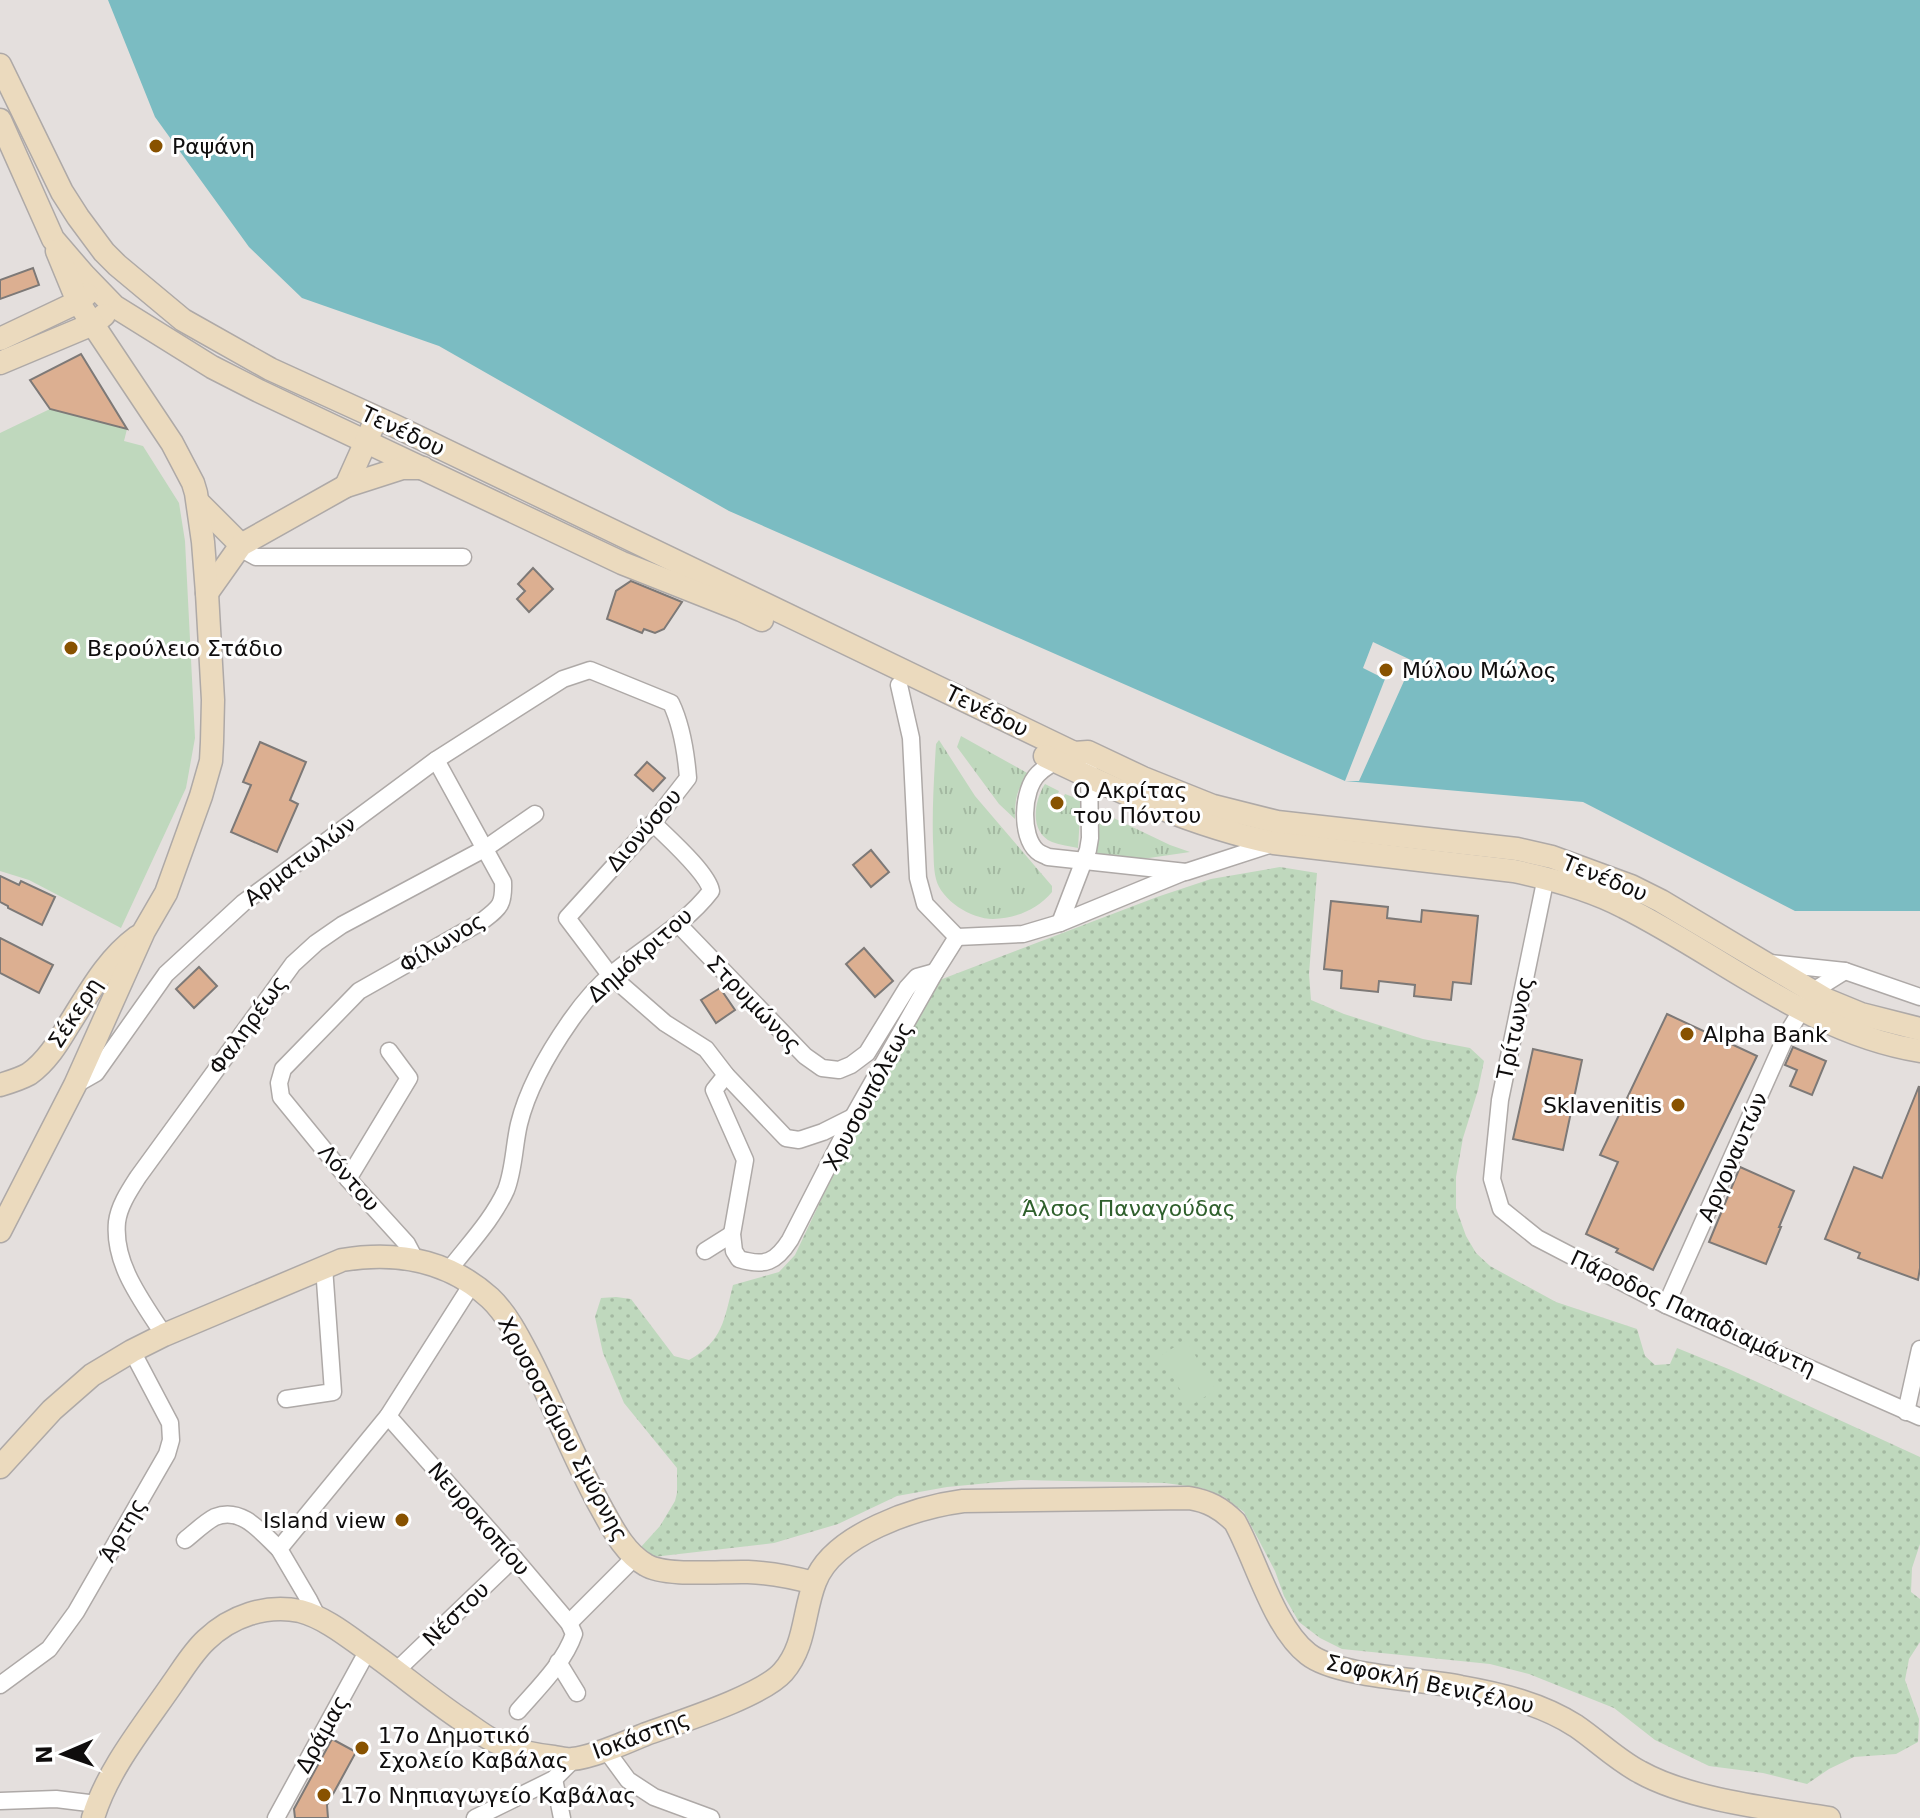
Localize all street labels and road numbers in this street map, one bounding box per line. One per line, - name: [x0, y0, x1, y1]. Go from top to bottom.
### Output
- street label: Τενέδου: [356, 400, 449, 461]
- street label: Τενέδου: [941, 680, 1033, 742]
- street label: Διονύσου: [601, 784, 687, 876]
- street label: Αρματωλών: [239, 811, 361, 911]
- street label: Τενέδου: [1558, 849, 1651, 906]
- street label: Δημόκριτου: [583, 903, 697, 1007]
- street label: Φίλωνος: [395, 908, 489, 978]
- street label: Στρυμώνος: [702, 950, 806, 1058]
- street label: Φαληρέως: [204, 971, 292, 1079]
- street label: Σέκερη: [43, 973, 107, 1053]
- street label: Τρίτωνος: [1492, 974, 1538, 1083]
- street label: Χρυσουπόλεως: [818, 1017, 918, 1175]
- street label: Αργοναυτών: [1693, 1088, 1773, 1226]
- street label: Λόντου: [313, 1140, 385, 1216]
- street label: Πάροδος Παπαδιαμάντη: [1567, 1245, 1819, 1381]
- street label: Χρυσοστόμου Σμύρνης: [493, 1312, 633, 1546]
- street label: Νευροκοπίου: [423, 1457, 535, 1581]
- street label: Άρτης: [95, 1494, 151, 1566]
- street label: Νέστου: [418, 1577, 494, 1651]
- street label: Σοφοκλή Βενιζέλου: [1324, 1650, 1536, 1718]
- street label: Δράμας: [290, 1691, 354, 1777]
- street label: Ιοκάστης: [589, 1706, 693, 1764]

